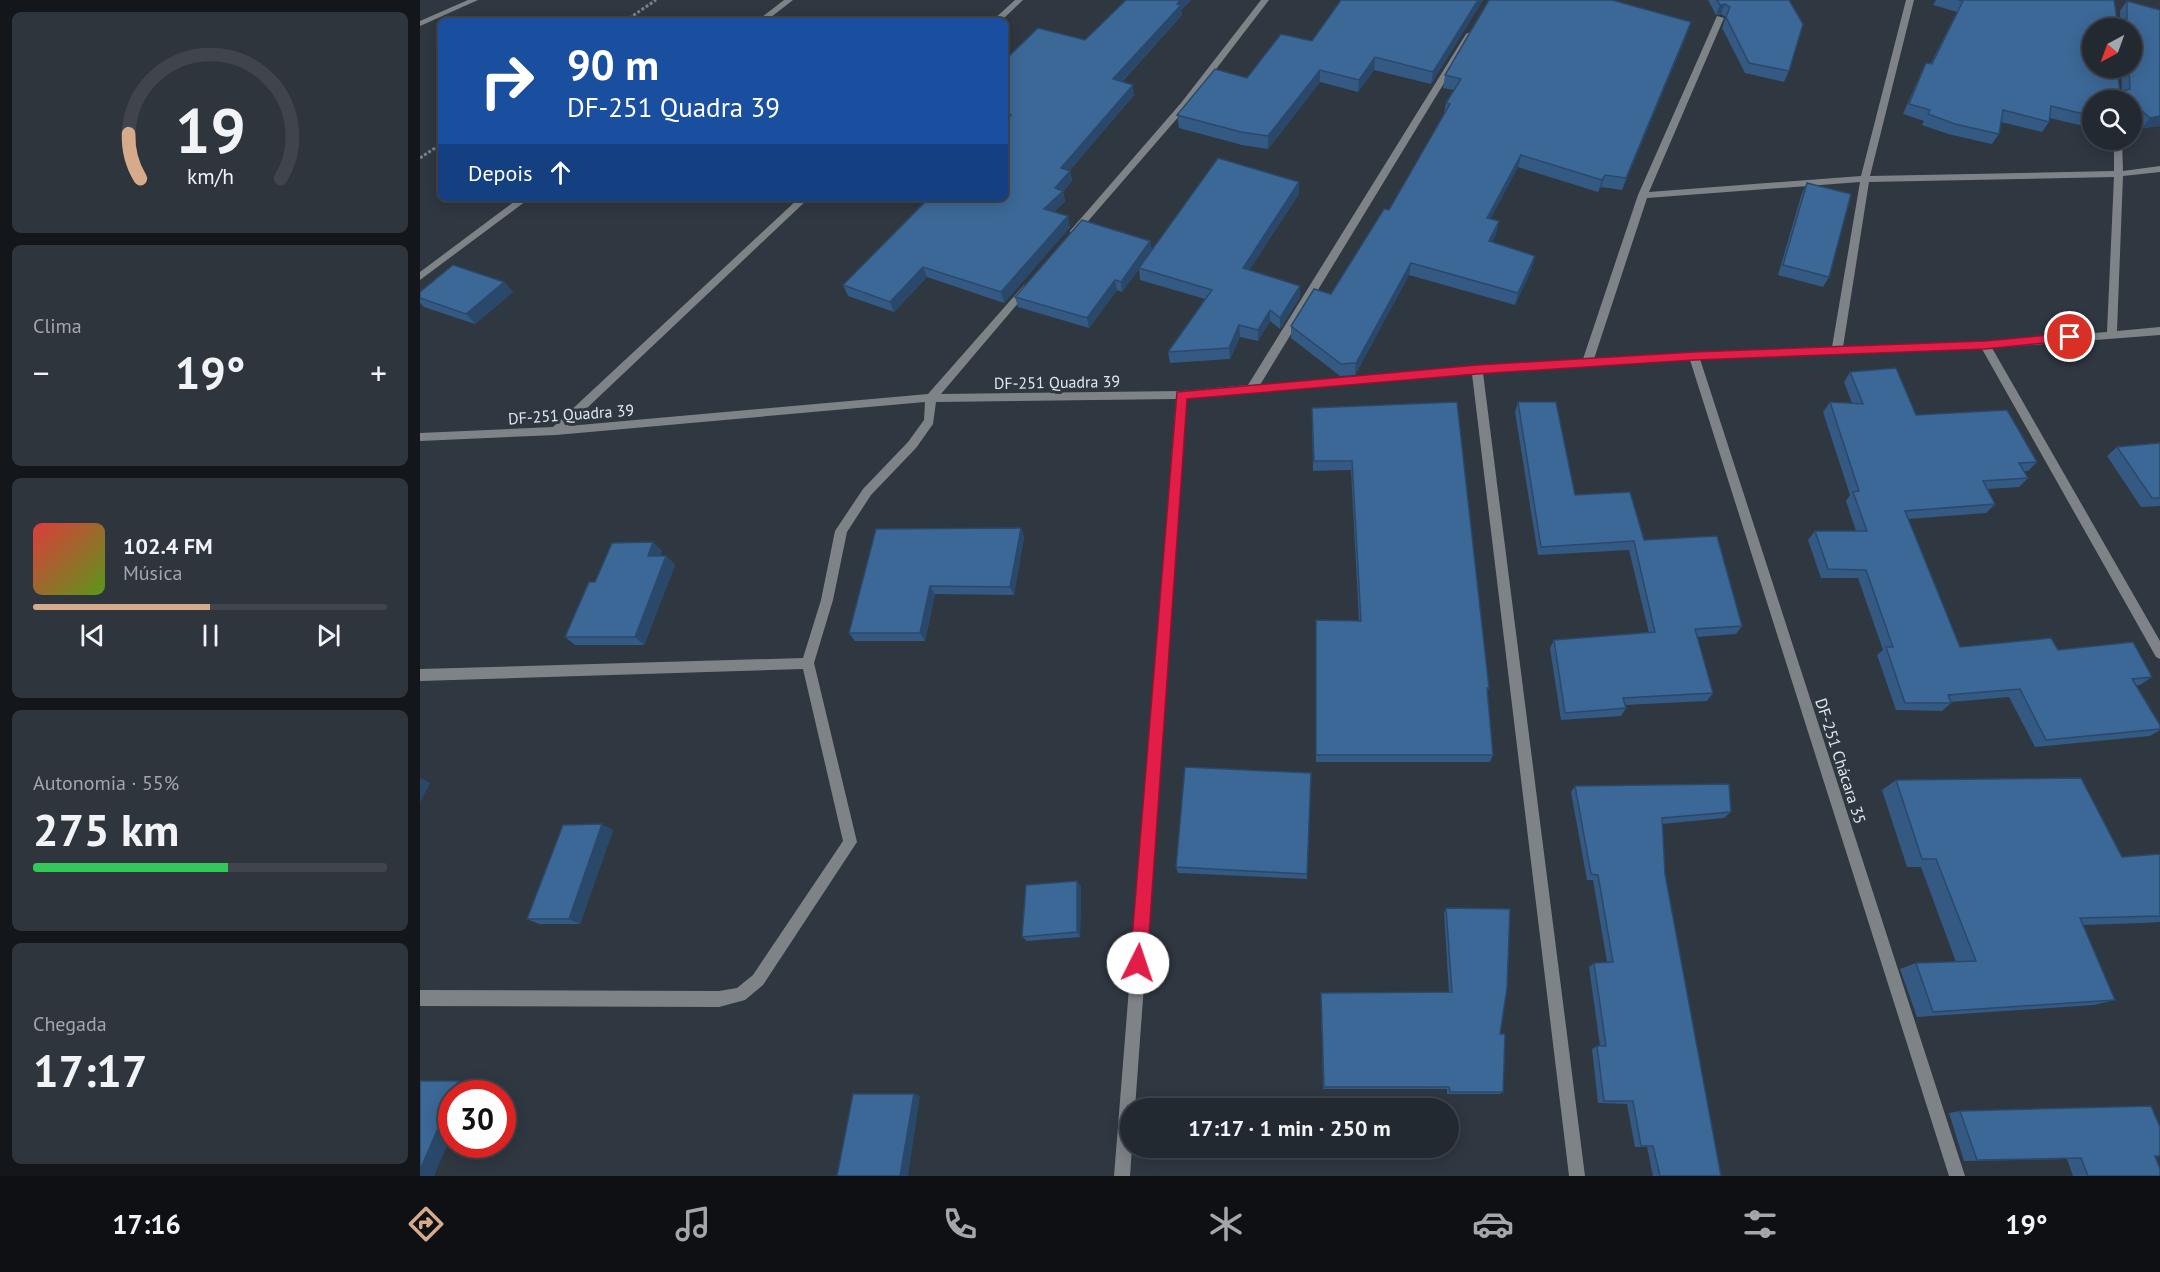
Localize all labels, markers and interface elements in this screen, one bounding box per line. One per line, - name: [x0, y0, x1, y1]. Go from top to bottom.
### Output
- north arrow: [2082, 18, 2142, 78]
- map controls: [2082, 18, 2142, 150]
- text: 90 m: [567, 37, 659, 92]
- icon: right: [468, 42, 546, 120]
- text: 19: [175, 90, 245, 171]
- text: DF-251 Quadra 39: [567, 90, 780, 124]
- button: search: [2082, 90, 2142, 150]
- icon: ahead: [544, 156, 577, 189]
- text: Depois: [468, 159, 532, 187]
- text: km/h: [186, 163, 233, 191]
- pin: [2044, 311, 2095, 362]
- text: Clima: [33, 313, 82, 339]
- icon: arrive: [2053, 320, 2086, 353]
- text: 19°: [175, 343, 245, 401]
- text: −: [33, 351, 50, 394]
- text: +: [370, 351, 387, 394]
- street label: DF-251 Quadra 39: [994, 371, 1120, 393]
- street label: DF-251 Quadra 39: [507, 400, 635, 428]
- text: 102.4 FM: [123, 532, 213, 560]
- text: Música: [123, 560, 182, 586]
- icon: previous: [76, 619, 109, 652]
- icon: pause: [194, 619, 227, 652]
- icon: next: [312, 619, 345, 652]
- street label: DF-251 Chácara 35: [1811, 696, 1871, 826]
- text: Autonomia · 55%: [33, 770, 179, 796]
- text: 275 km: [33, 800, 179, 858]
- position arrow: [1106, 931, 1170, 995]
- text: Chegada: [33, 1011, 107, 1037]
- text: 17:17: [33, 1041, 147, 1099]
- speed limit sign: 30: [438, 1080, 516, 1158]
- text: 17:17 · 1 min · 250 m: [1188, 1114, 1391, 1142]
- icon: directions: [405, 1203, 447, 1245]
- icon: music: [672, 1203, 714, 1245]
- icon: phone: [939, 1203, 981, 1245]
- icon: climate: [1205, 1203, 1247, 1245]
- icon: car: [1472, 1203, 1514, 1245]
- icon: filters: [1739, 1203, 1781, 1245]
- text: 17:16: [112, 1207, 181, 1241]
- text: 19°: [2005, 1207, 2048, 1241]

